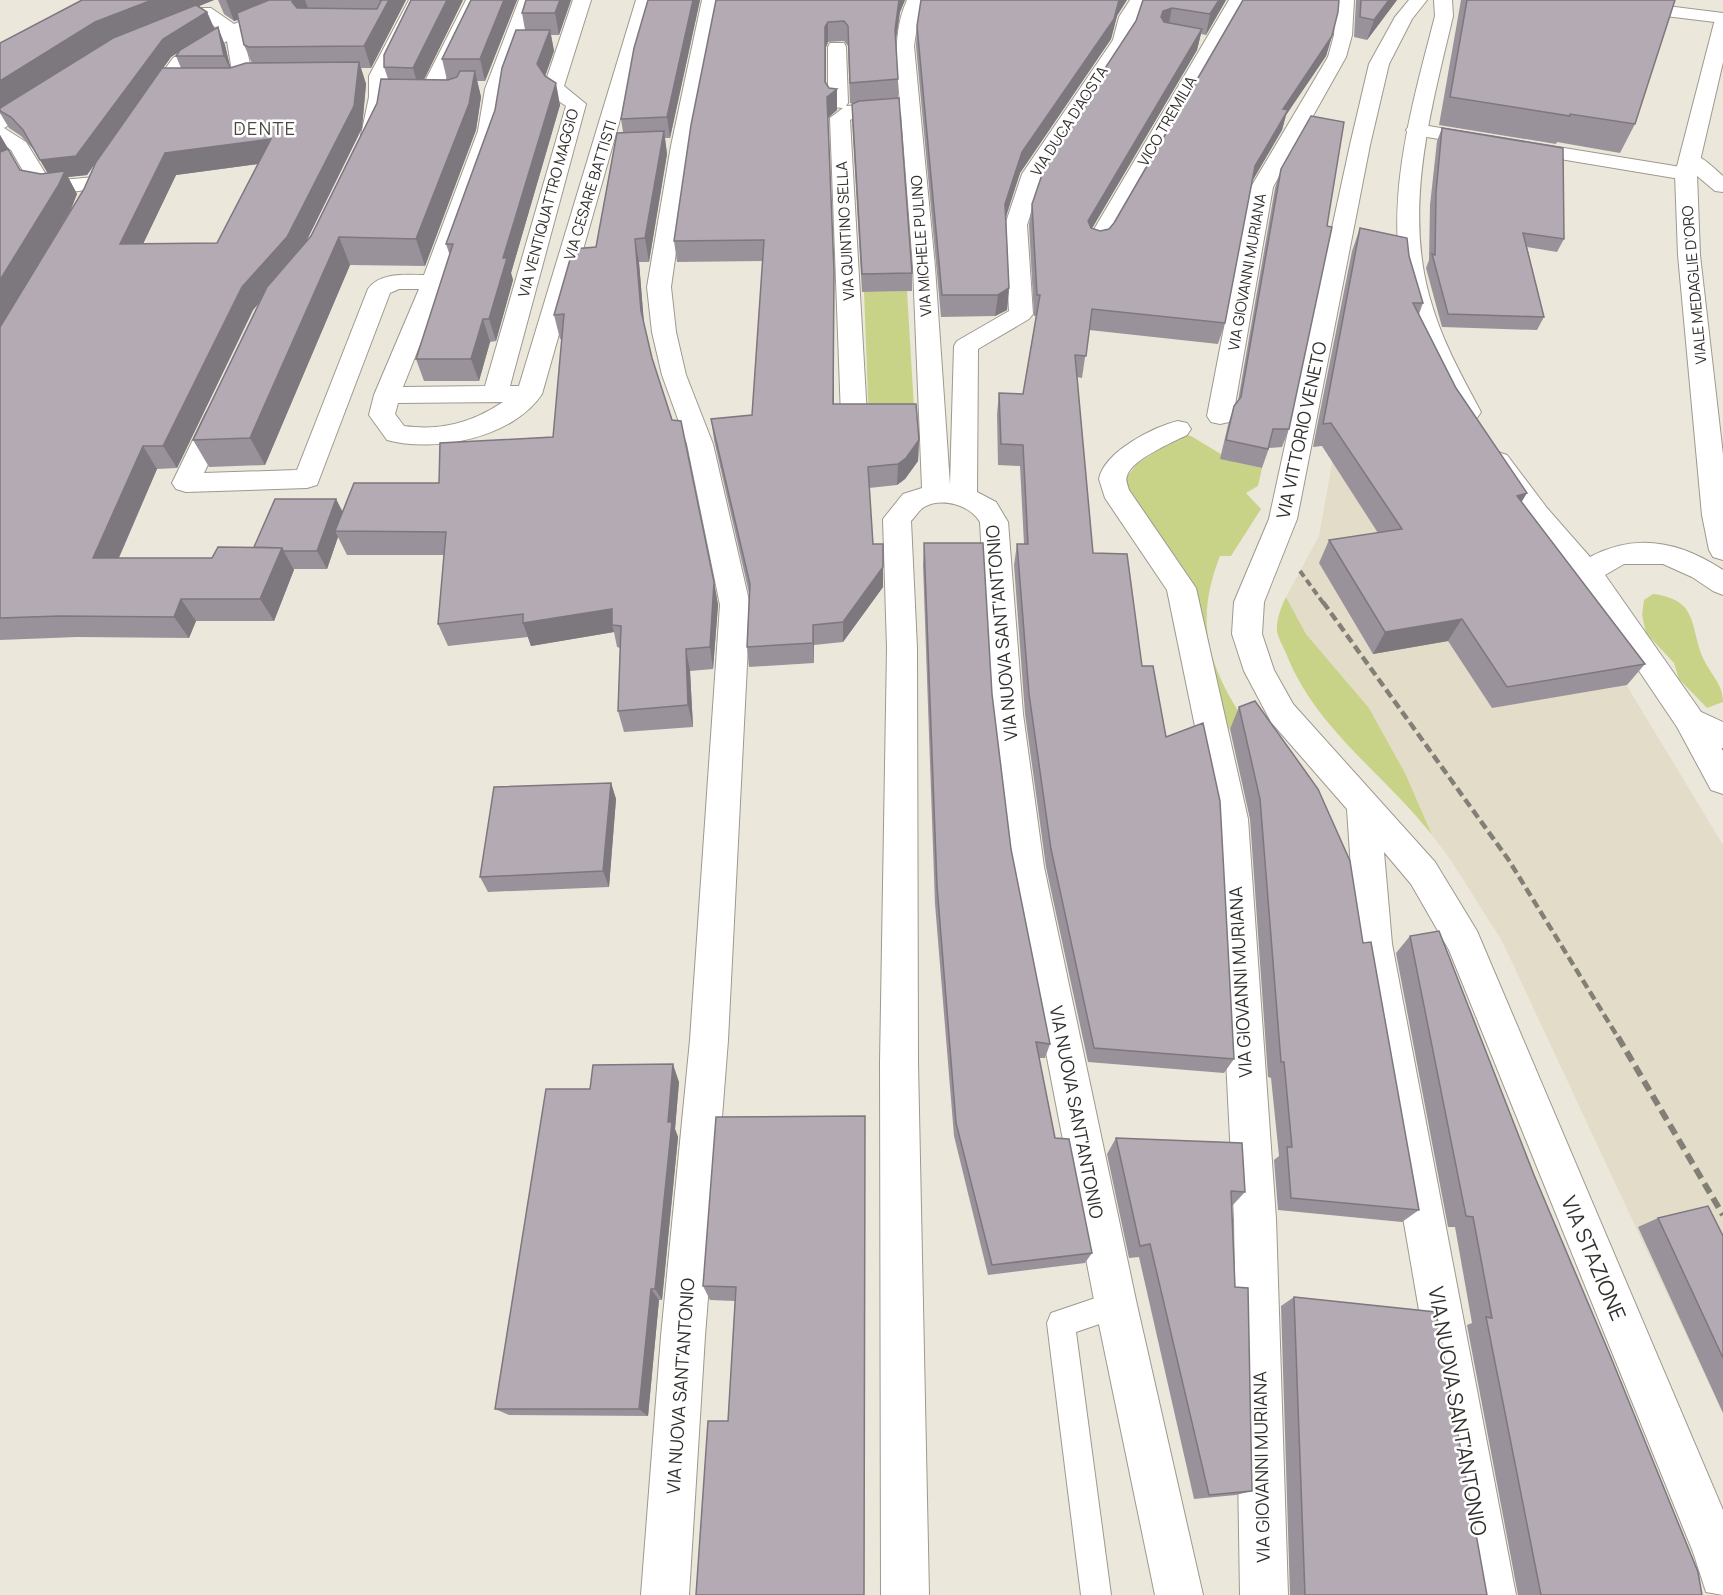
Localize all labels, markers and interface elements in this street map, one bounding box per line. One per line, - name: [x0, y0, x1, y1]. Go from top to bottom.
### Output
- street label: VIA DUCA D'AOSTA: [1025, 61, 1113, 180]
- street label: VICO TREMILIA: [1133, 72, 1202, 170]
- street label: VIA VENTIQUATTRO MAGGIO: [513, 106, 583, 300]
- district label: DENTE: [233, 116, 297, 140]
- street label: VIA CESARE BATTISTI: [559, 117, 621, 263]
- street label: VIA QUINTINO SELLA: [831, 160, 859, 301]
- street label: VIA MICHELE PULINO: [906, 174, 936, 317]
- street label: VIA GIOVANNI MURIANA: [1223, 191, 1271, 352]
- street label: VIALE MEDAGLIE D'ORO: [1677, 205, 1711, 365]
- street label: VIA VITTORIO VENETO: [1271, 339, 1331, 521]
- street label: VIA NUOVA SANT'ANTONIO: [980, 524, 1022, 742]
- street label: VIA GIOVANNI MURIANA: [1223, 885, 1257, 1078]
- street label: VIA NUOVA SANT'ANTONIO: [1045, 1004, 1109, 1220]
- street label: VIA STAZIONE: [1555, 1191, 1633, 1325]
- street label: VIA NUOVA SANT'ANTONIO: [660, 1277, 700, 1495]
- street label: VIA NUOVA SANT'ANTONIO: [1422, 1284, 1494, 1538]
- street label: VIA GIOVANNI MURIANA: [1247, 1371, 1275, 1563]

